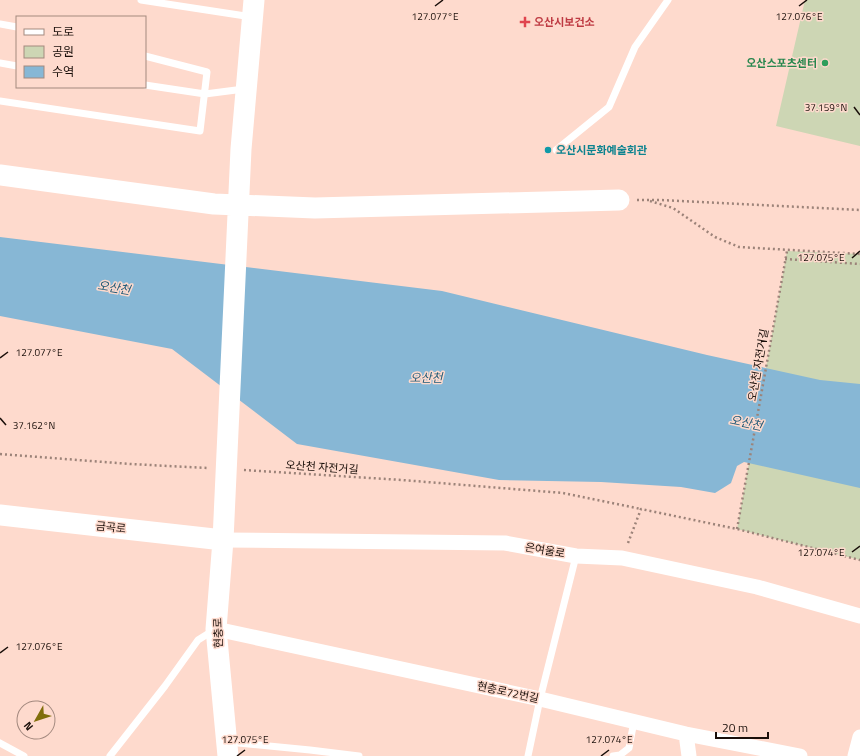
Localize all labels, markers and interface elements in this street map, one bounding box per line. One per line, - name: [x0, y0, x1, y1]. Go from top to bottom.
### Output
- text: 127.077°E: [412, 9, 459, 24]
- text: 127.076°E: [776, 9, 823, 24]
- place label: 오산시보건소: [534, 14, 595, 30]
- legend: [16, 16, 146, 88]
- marker: 오산시보건소: [519, 16, 531, 28]
- text: 도로: [52, 22, 74, 41]
- text: 공원: [52, 42, 74, 61]
- place label: 오산스포츠센터: [746, 55, 817, 71]
- marker: 오산스포츠센터: [820, 58, 830, 68]
- text: 수역: [52, 62, 74, 81]
- text: 37.159°N: [805, 100, 847, 115]
- place label: 오산시문화예술회관: [556, 142, 647, 158]
- marker: 오산시문화예술회관: [543, 145, 553, 155]
- text: 127.075°E: [798, 250, 845, 265]
- water label: 오산천: [96, 276, 134, 300]
- street label: 오산천 자전거길: [744, 328, 772, 402]
- text: 127.077°E: [16, 345, 63, 360]
- water label: 오산천: [409, 368, 445, 387]
- water label: 오산천: [728, 410, 766, 436]
- text: 37.162°N: [13, 418, 55, 433]
- street label: 오산천 자전거길: [285, 456, 359, 478]
- street label: 금곡로: [95, 517, 127, 537]
- street label: 은여울로: [524, 539, 566, 561]
- text: 127.074°E: [798, 545, 845, 560]
- street label: 현충로: [209, 618, 227, 648]
- text: 127.076°E: [16, 639, 63, 654]
- street label: 현충로72번길: [476, 678, 540, 706]
- north arrow: [16, 700, 56, 740]
- scale bar: [716, 714, 768, 740]
- text: N: [20, 718, 37, 734]
- text: 20 m: [722, 718, 748, 737]
- text: 127.075°E: [222, 732, 269, 747]
- text: 127.074°E: [586, 732, 633, 747]

